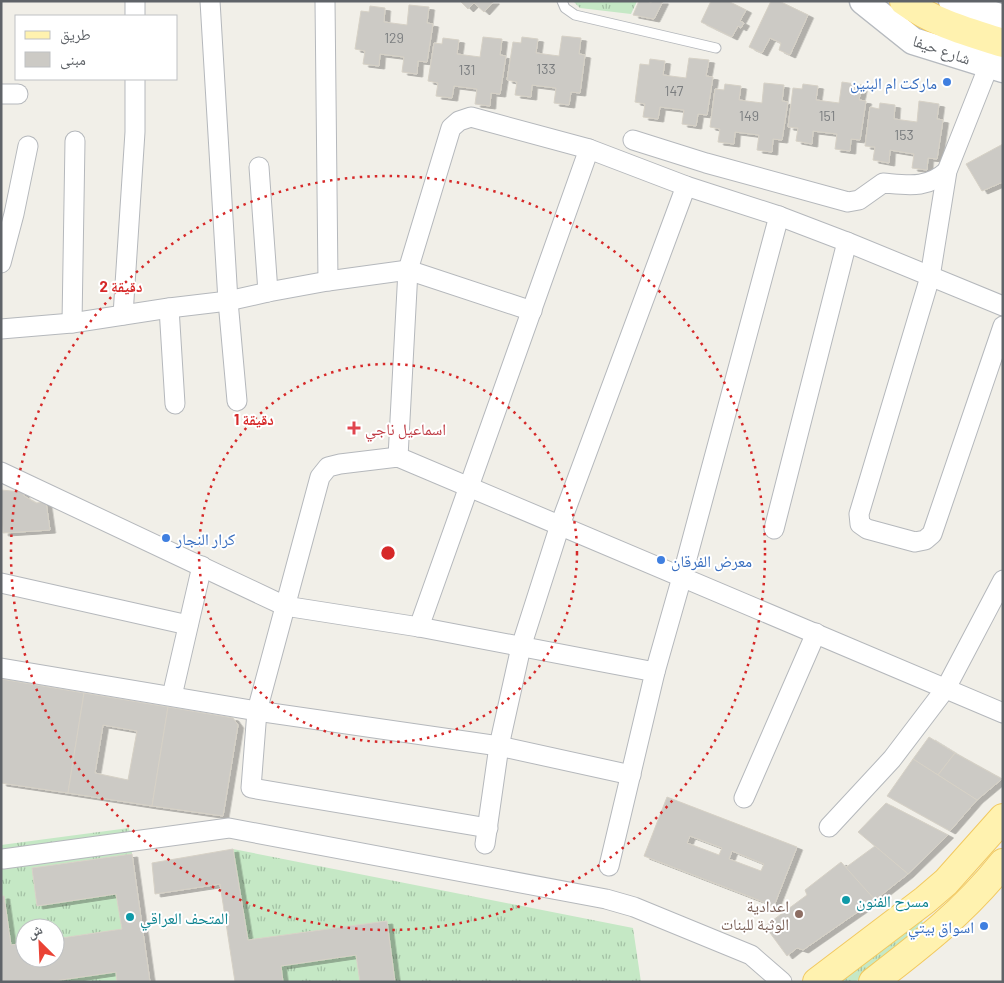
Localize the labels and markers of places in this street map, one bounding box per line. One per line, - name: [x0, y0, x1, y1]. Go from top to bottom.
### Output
- place label: ماركت ام البنين: [850, 73, 937, 94]
- marker: ماركت ام البنين: [941, 76, 953, 88]
- place label: اسماعيل ناجي: [365, 419, 446, 442]
- marker: اسماعيل ناجي: [347, 421, 361, 435]
- place label: كرار النجار: [175, 529, 235, 549]
- marker: كرار النجار: [160, 532, 172, 544]
- centre of rings: [379, 544, 397, 562]
- place label: معرض الفرقان: [671, 551, 752, 572]
- marker: معرض الفرقان: [655, 554, 667, 566]
- place label: مسرح الفنون: [856, 891, 929, 912]
- marker: مسرح الفنون: [840, 894, 852, 906]
- place label: اعدادية الوثبة للبنات: [721, 896, 789, 934]
- place label: المتحف العراقي: [140, 908, 228, 931]
- marker: اعدادية الوثبة للبنات: [793, 908, 805, 920]
- marker: المتحف العراقي: [124, 911, 136, 923]
- place label: اسواق بيتي: [908, 917, 974, 940]
- marker: اسواق بيتي: [978, 920, 990, 932]

